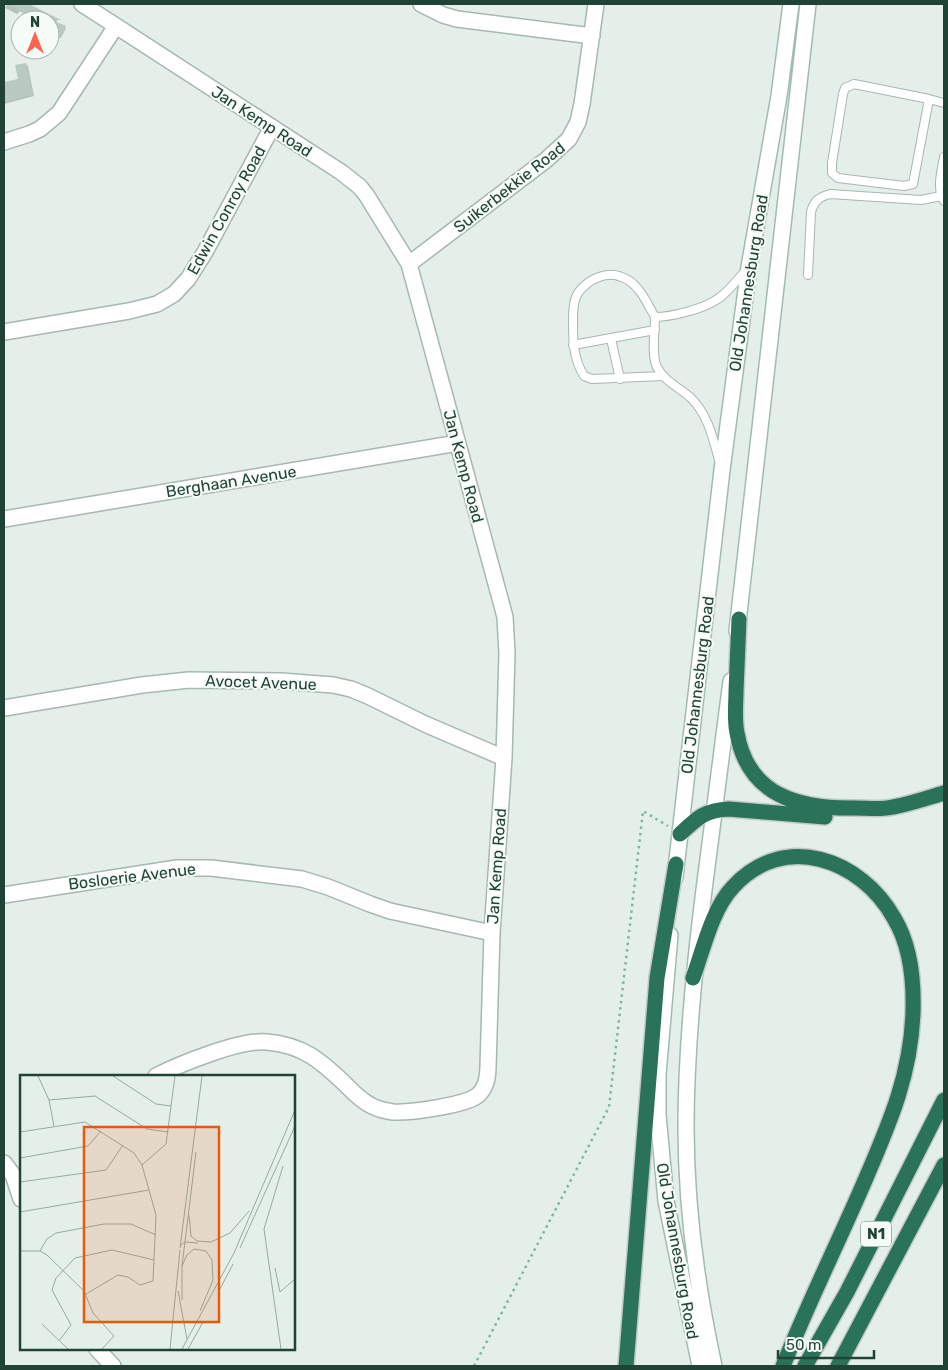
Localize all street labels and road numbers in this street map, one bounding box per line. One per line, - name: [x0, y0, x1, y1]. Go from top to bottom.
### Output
- street label: Jan Kemp Road: [208, 82, 316, 161]
- street label: Suikerbekkie Road: [450, 138, 569, 237]
- street label: Edwin Conroy Road: [183, 143, 270, 278]
- street label: Old Johannesburg Road: [725, 193, 772, 373]
- street label: Jan Kemp Road: [439, 408, 488, 525]
- street label: Berghaan Avenue: [165, 462, 298, 501]
- street label: Old Johannesburg Road: [677, 595, 718, 775]
- street label: Avocet Avenue: [205, 671, 317, 694]
- street label: Jan Kemp Road: [483, 807, 510, 925]
- street label: Bosloerie Avenue: [67, 859, 197, 894]
- street label: Old Johannesburg Road: [653, 1161, 702, 1341]
- road number: N1: [861, 1222, 891, 1246]

